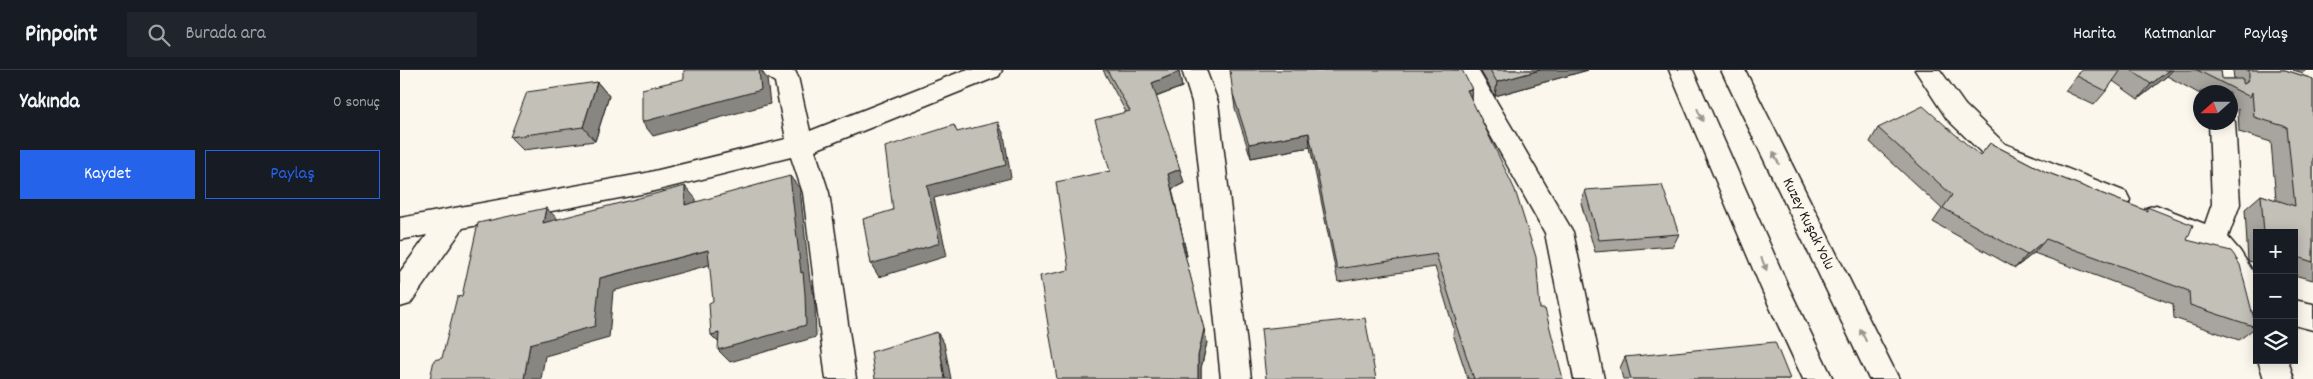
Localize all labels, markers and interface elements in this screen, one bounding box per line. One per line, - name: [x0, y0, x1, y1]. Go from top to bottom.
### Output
- search box: [127, 12, 477, 57]
- text: Pinpoint: [25, 18, 97, 52]
- icon: search: [145, 21, 173, 49]
- text: Burada ara: [185, 21, 266, 48]
- text: Harita: [2073, 22, 2116, 47]
- text: Katmanlar: [2144, 22, 2216, 47]
- text: Paylaş: [2244, 22, 2288, 47]
- north arrow: [2193, 85, 2238, 130]
- text: Yakında: [20, 88, 79, 118]
- text: 0 sonuç: [333, 91, 380, 114]
- one-way arrow: [1696, 108, 1704, 122]
- button: Kaydet: [20, 150, 195, 199]
- button: Paylaş: [205, 150, 380, 199]
- one-way arrow: [1772, 151, 1780, 165]
- street label: Kuzey Kuşak Yolu: [1776, 174, 1840, 274]
- map controls: [2253, 229, 2298, 364]
- button: +: [2253, 229, 2298, 274]
- one-way arrow: [1761, 257, 1769, 271]
- button: −: [2253, 274, 2298, 319]
- button: layers: [2253, 319, 2298, 364]
- one-way arrow: [1858, 328, 1866, 342]

